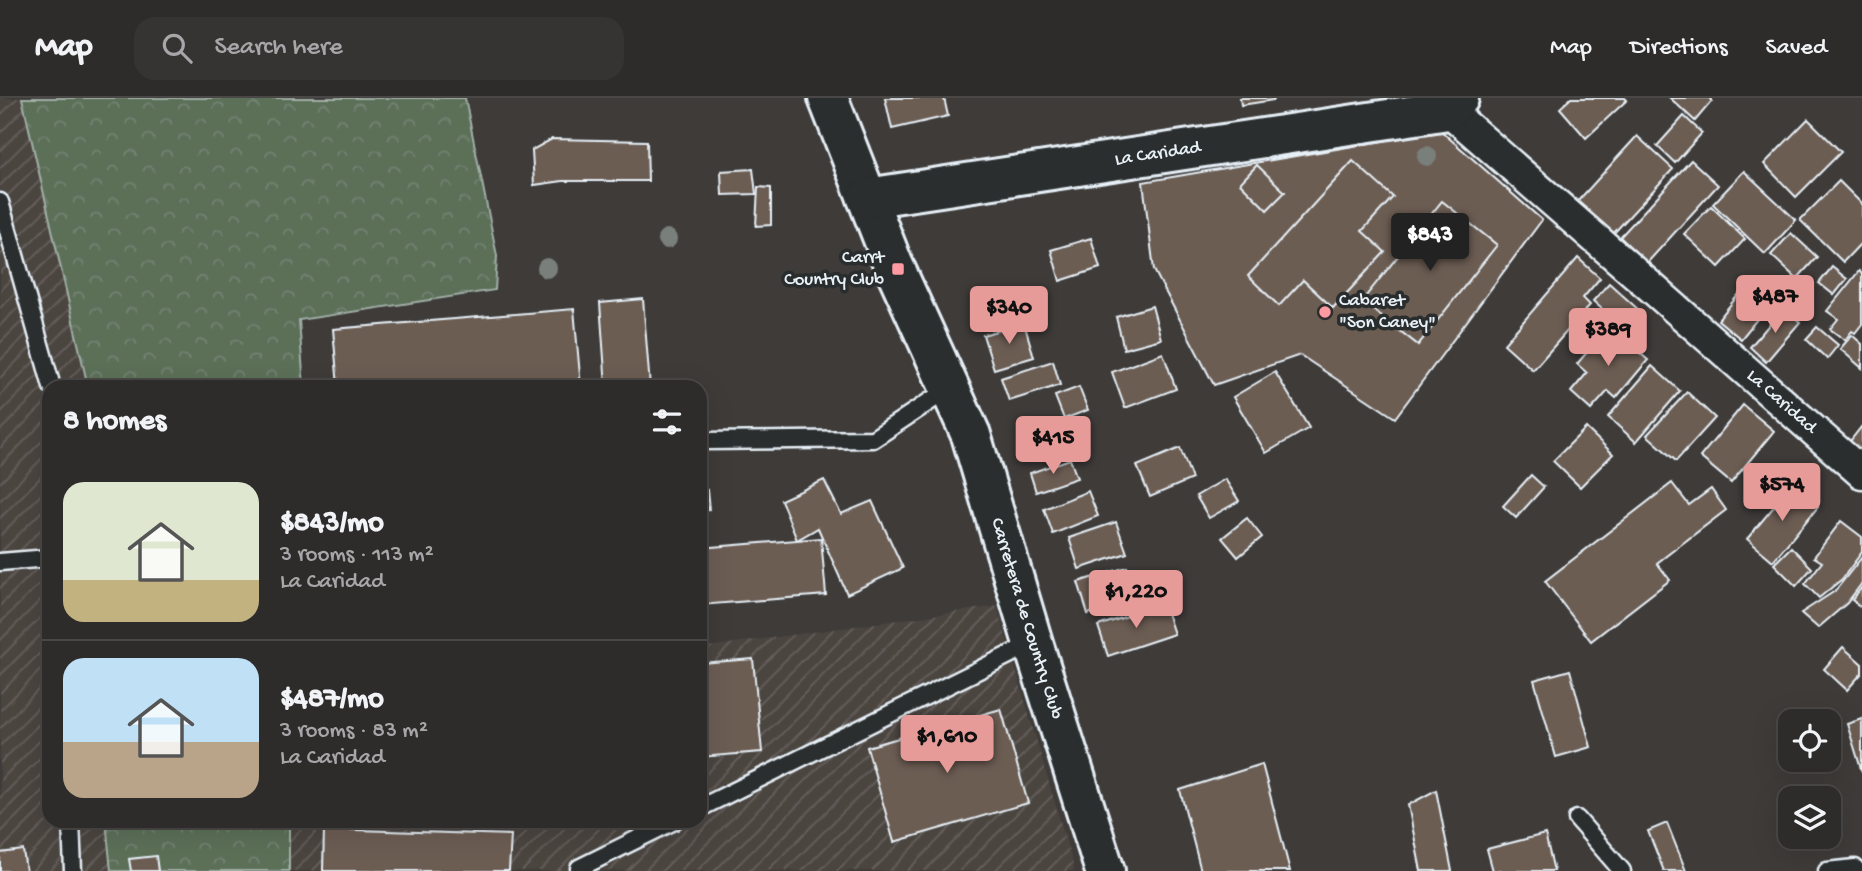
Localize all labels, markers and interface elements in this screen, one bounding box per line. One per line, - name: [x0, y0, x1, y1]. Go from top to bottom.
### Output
- search box: [134, 17, 624, 80]
- text: Map: [35, 29, 92, 67]
- icon: search: [158, 29, 196, 67]
- text: Search here: [214, 33, 343, 64]
- text: Map: [1550, 34, 1592, 63]
- text: Directions: [1630, 34, 1728, 63]
- text: Saved: [1766, 34, 1827, 63]
- street label: La Caridad: [1113, 136, 1204, 172]
- pin: $843: [1389, 214, 1471, 273]
- text: $843: [1407, 222, 1453, 249]
- place label: Carrt Country Club: [784, 247, 886, 292]
- marker: Carrt Country Club: [890, 261, 906, 277]
- pin: $487: [1734, 275, 1816, 335]
- text: $487: [1752, 284, 1798, 311]
- pin: $340: [968, 286, 1050, 346]
- place label: Cabaret "Son Caney": [1339, 290, 1436, 335]
- text: $340: [986, 295, 1032, 322]
- marker: Cabaret "Son Caney": [1317, 304, 1333, 320]
- pin: $389: [1567, 308, 1649, 368]
- text: $389: [1585, 317, 1631, 344]
- street label: La Caridad: [1741, 365, 1823, 440]
- icon: filters: [648, 403, 686, 441]
- text: 8 homes: [63, 405, 166, 440]
- pin: $415: [1012, 416, 1094, 476]
- text: $415: [1032, 425, 1074, 452]
- pin: $574: [1741, 464, 1823, 523]
- text: $574: [1759, 472, 1805, 499]
- text: $843/mo: [280, 507, 384, 542]
- icon: home: [119, 510, 203, 594]
- street label: Carretera de Country Club: [985, 515, 1068, 722]
- text: 3 rooms · 113 m²: [280, 542, 434, 569]
- text: La Caridad: [280, 569, 385, 596]
- pin: $1,220: [1079, 570, 1193, 630]
- text: $1,220: [1105, 579, 1167, 606]
- text: $487/mo: [280, 683, 384, 718]
- icon: home: [119, 686, 203, 770]
- map controls: [1778, 709, 1841, 849]
- button: locate: [1778, 709, 1841, 772]
- pin: $1,610: [890, 716, 1004, 775]
- text: 3 rooms · 83 m²: [280, 718, 428, 745]
- text: $1,610: [917, 724, 977, 751]
- text: La Caridad: [280, 745, 385, 772]
- button: layers: [1778, 786, 1841, 849]

